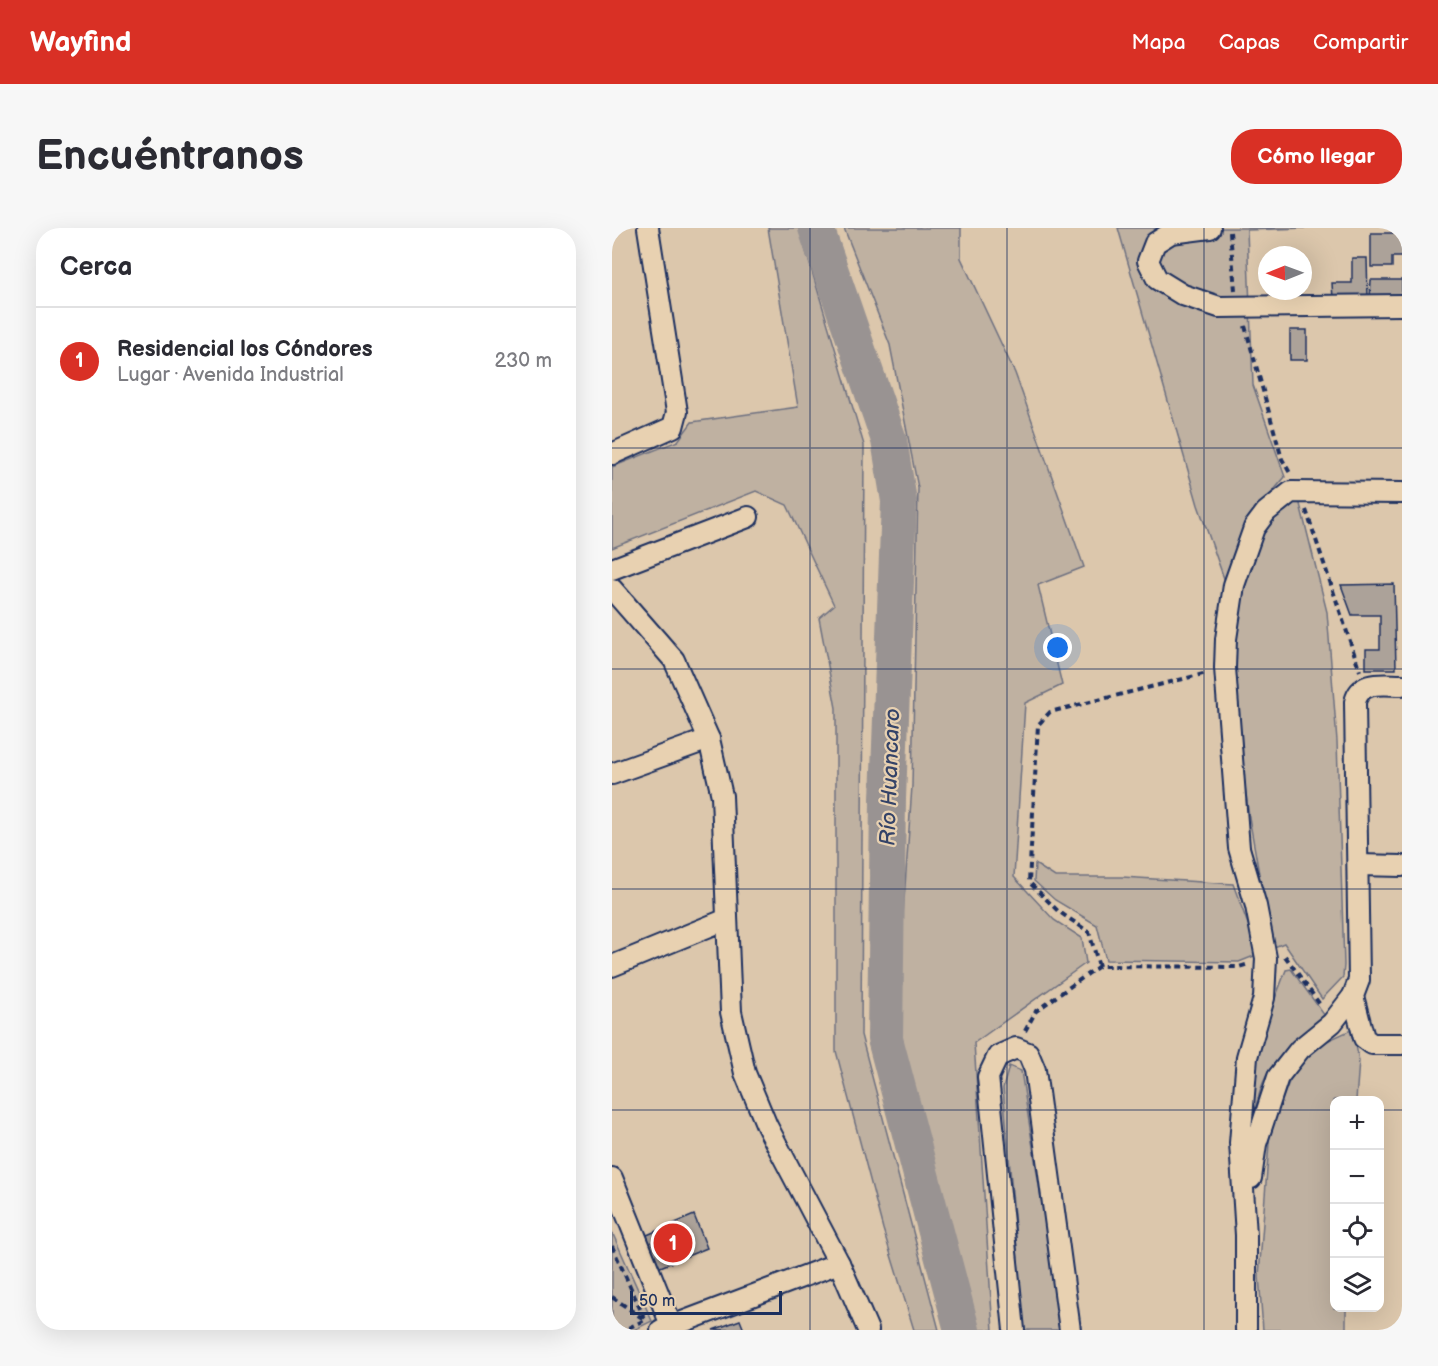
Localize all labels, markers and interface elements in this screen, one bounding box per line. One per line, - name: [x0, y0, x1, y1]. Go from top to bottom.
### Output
- text: Wayfind: [30, 26, 131, 59]
- text: Mapa: [1132, 30, 1186, 55]
- text: Capas: [1219, 30, 1280, 55]
- text: Compartir: [1313, 30, 1408, 55]
- button: Cómo llegar: [1231, 129, 1402, 184]
- text: Encuéntranos: [36, 131, 304, 182]
- north arrow: [1258, 246, 1312, 300]
- text: Cerca: [60, 252, 132, 283]
- text: Residencial los Cóndores: [117, 336, 373, 363]
- text: 1: [75, 349, 84, 373]
- text: 230 m: [495, 349, 552, 373]
- text: Lugar · Avenida Industrial: [117, 363, 344, 387]
- your location: [1043, 633, 1072, 662]
- water label: Río Huancaro: [875, 708, 906, 846]
- map controls: [1330, 1096, 1384, 1312]
- button: +: [1330, 1096, 1384, 1150]
- button: −: [1330, 1150, 1384, 1204]
- button: locate: [1330, 1204, 1384, 1258]
- pin: 1: [654, 1220, 692, 1266]
- button: layers: [1330, 1258, 1384, 1312]
- scale bar: [630, 1288, 782, 1316]
- text: 50 m: [639, 1292, 675, 1311]

